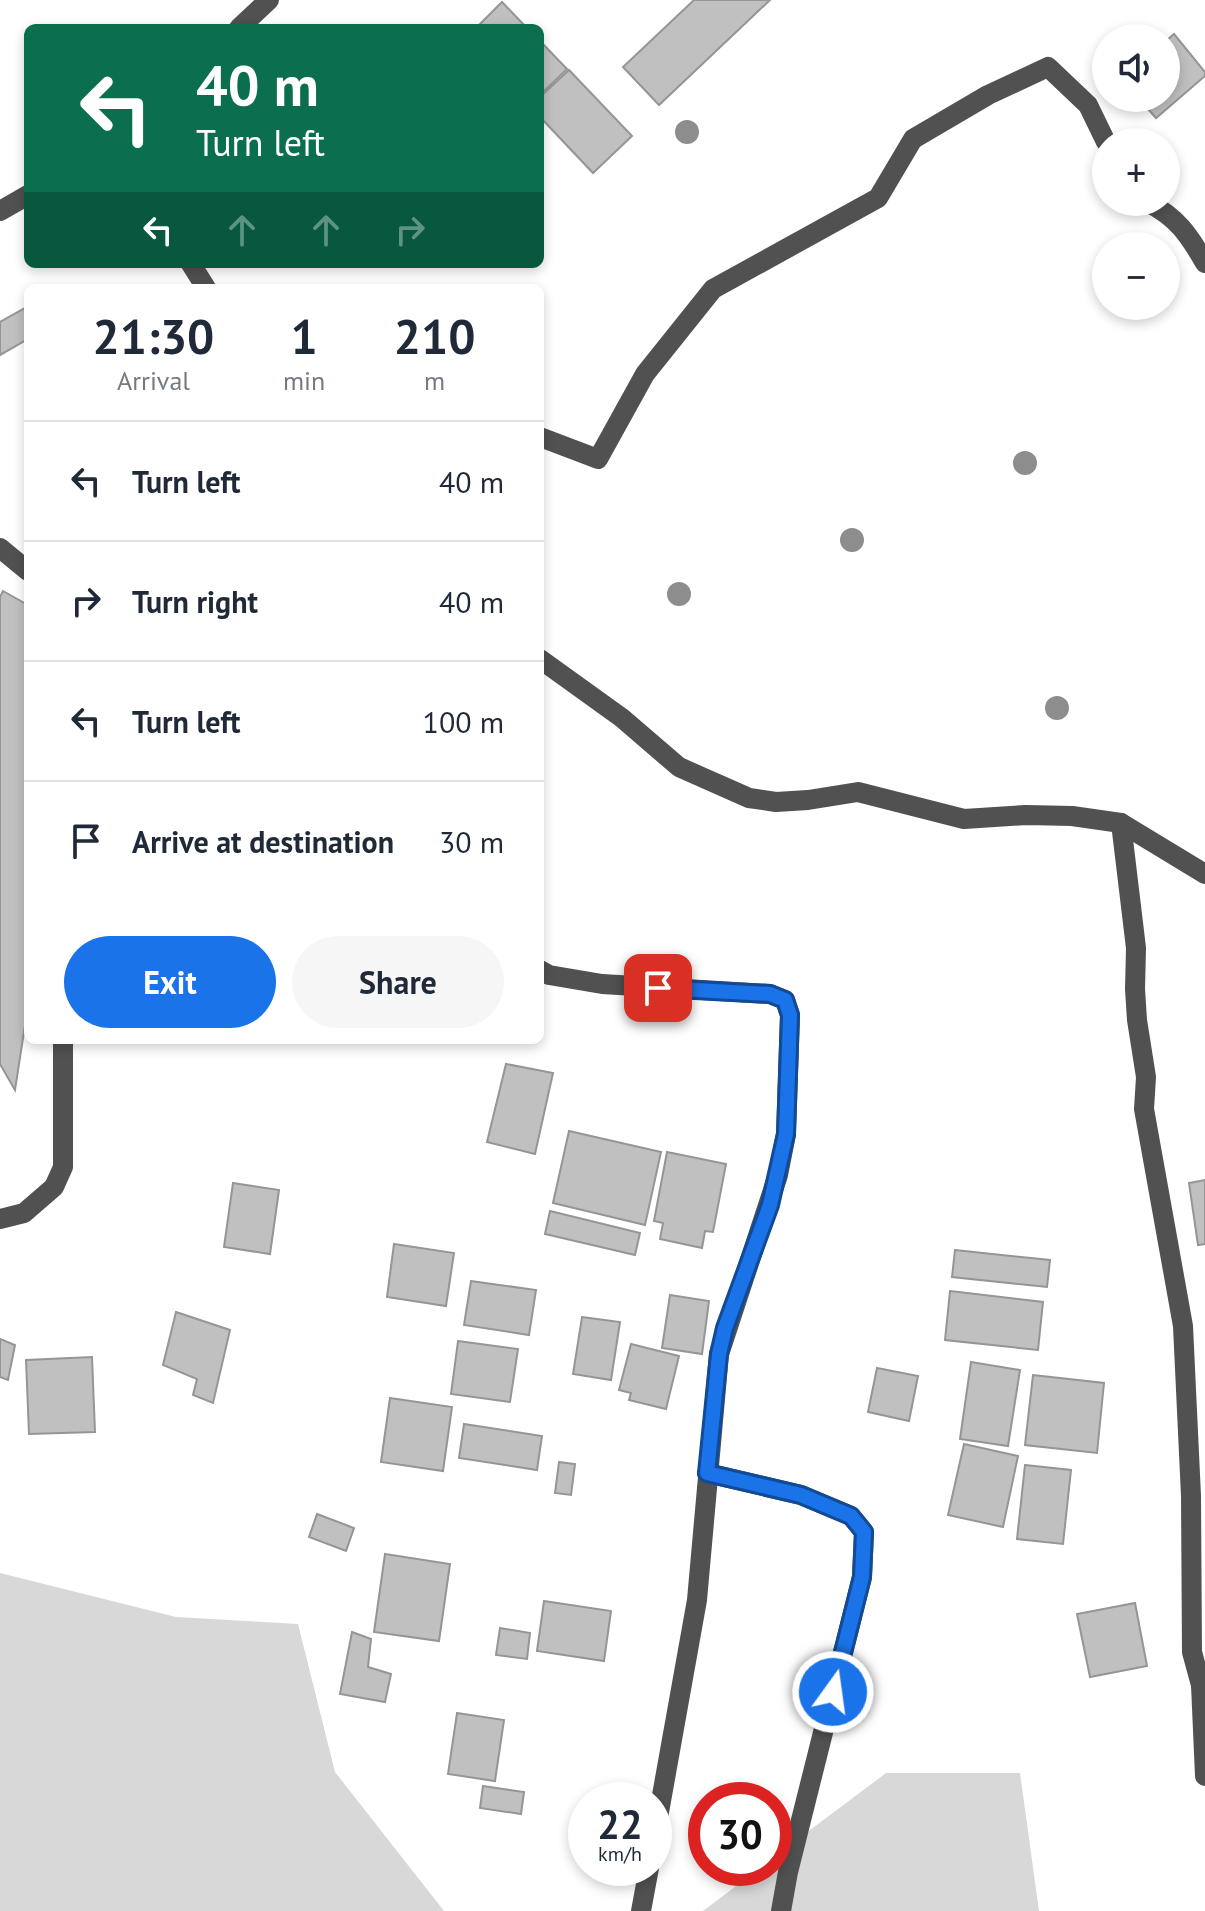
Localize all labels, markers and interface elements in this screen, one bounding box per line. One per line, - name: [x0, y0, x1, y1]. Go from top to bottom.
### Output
- map controls: [1092, 24, 1180, 320]
- button: sound: [1092, 24, 1180, 112]
- text: 40 m: [196, 49, 319, 121]
- icon: left: [64, 56, 168, 160]
- text: Turn left: [196, 119, 325, 166]
- button: +: [1092, 128, 1180, 216]
- icon: left: [136, 208, 180, 252]
- icon: ahead: [220, 208, 264, 252]
- icon: ahead: [304, 208, 348, 252]
- icon: right: [388, 208, 432, 252]
- button: −: [1092, 232, 1180, 320]
- text: 21:30: [93, 305, 214, 367]
- text: 1: [290, 305, 318, 367]
- text: 210: [394, 305, 475, 367]
- text: Arrival: [117, 364, 190, 397]
- text: min: [283, 364, 325, 397]
- text: m: [424, 364, 445, 397]
- icon: left: [64, 459, 108, 503]
- text: Turn left: [132, 462, 240, 501]
- text: 40 m: [439, 462, 504, 501]
- icon: right: [64, 579, 108, 623]
- text: Turn right: [132, 582, 258, 621]
- text: 40 m: [439, 582, 504, 621]
- icon: left: [64, 699, 108, 743]
- text: Turn left: [132, 702, 240, 741]
- text: 100 m: [423, 702, 504, 741]
- icon: arrive: [64, 819, 108, 863]
- text: Arrive at destination: [132, 822, 394, 861]
- text: 30 m: [439, 822, 504, 861]
- button: Exit: [64, 936, 276, 1028]
- button: Share: [292, 936, 504, 1028]
- pin: [624, 954, 692, 1022]
- icon: arrive: [636, 966, 680, 1010]
- position arrow: [791, 1650, 875, 1734]
- speed limit sign: 30: [688, 1782, 792, 1886]
- text: 22: [597, 1798, 643, 1850]
- text: km/h: [598, 1841, 642, 1867]

